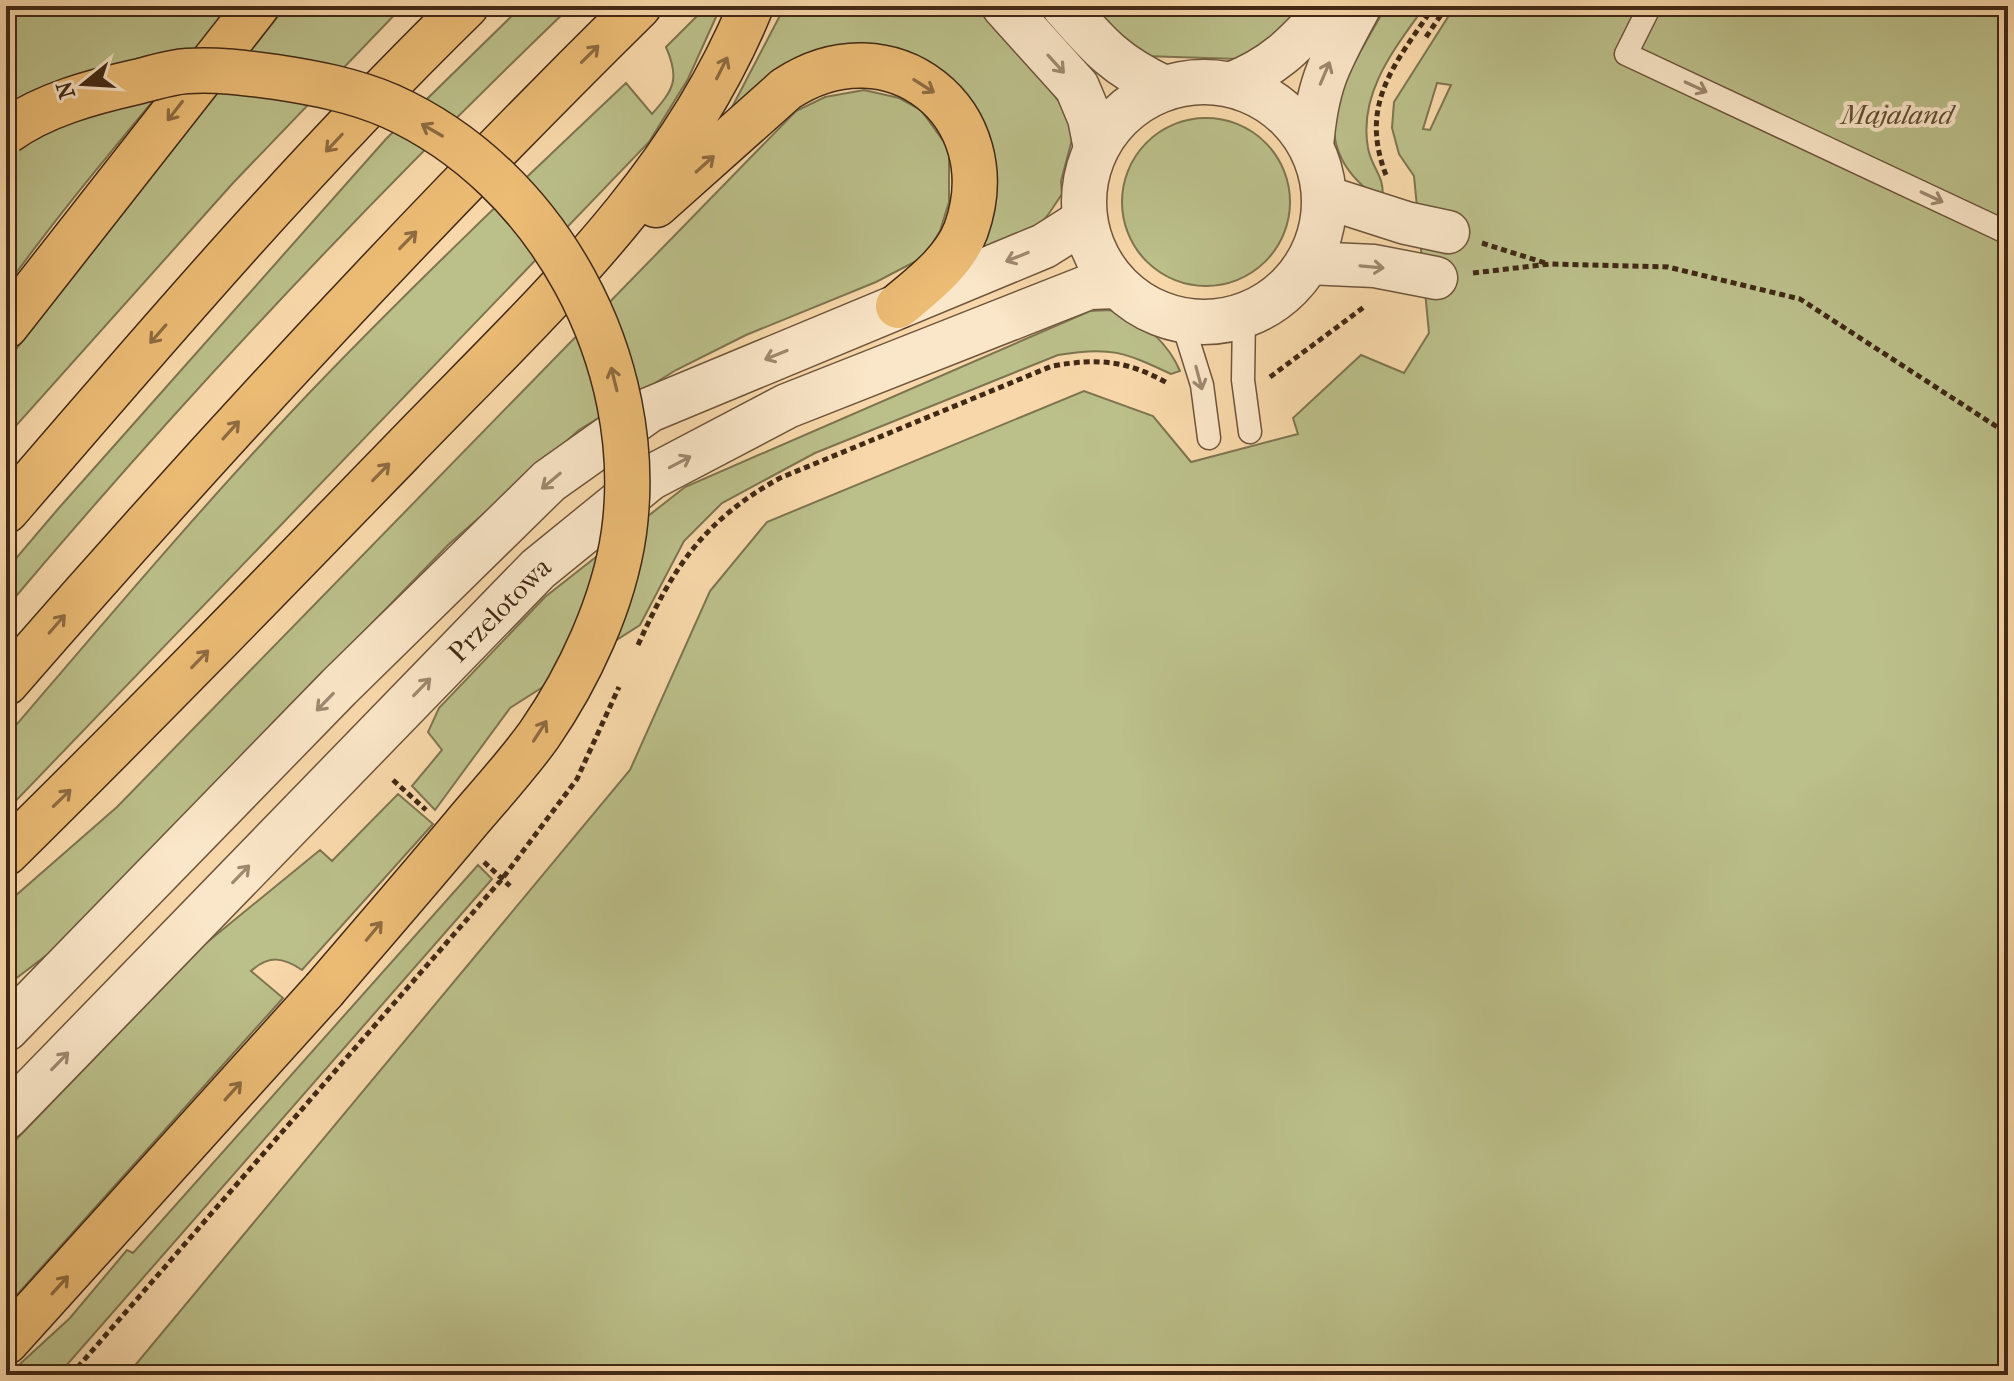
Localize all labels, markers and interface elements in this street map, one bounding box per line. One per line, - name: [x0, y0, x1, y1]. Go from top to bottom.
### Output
- north arrow: [44, 44, 124, 124]
- one-way arrow: [580, 45, 599, 64]
- one-way arrow: [1047, 54, 1066, 74]
- one-way arrow: [715, 56, 731, 80]
- one-way arrow: [1319, 61, 1334, 86]
- text: N: [51, 78, 81, 102]
- one-way arrow: [912, 79, 935, 95]
- one-way arrow: [1684, 80, 1708, 95]
- park label: Majaland: [1839, 98, 1957, 131]
- one-way arrow: [166, 100, 183, 121]
- one-way arrow: [421, 122, 444, 138]
- one-way arrow: [325, 133, 344, 153]
- one-way arrow: [694, 155, 714, 173]
- one-way arrow: [1919, 190, 1943, 205]
- one-way arrow: [399, 231, 417, 251]
- one-way arrow: [1005, 250, 1030, 265]
- one-way arrow: [1359, 259, 1385, 274]
- one-way arrow: [149, 324, 167, 344]
- one-way arrow: [764, 349, 789, 364]
- one-way arrow: [1193, 365, 1208, 391]
- one-way arrow: [605, 366, 620, 392]
- one-way arrow: [221, 421, 239, 441]
- one-way arrow: [668, 454, 692, 470]
- one-way arrow: [371, 462, 390, 482]
- one-way arrow: [540, 472, 561, 490]
- street label: Przelotowa: [441, 549, 558, 668]
- one-way arrow: [48, 614, 66, 635]
- one-way arrow: [190, 650, 209, 669]
- one-way arrow: [412, 678, 431, 697]
- one-way arrow: [315, 692, 334, 712]
- one-way arrow: [533, 720, 549, 743]
- one-way arrow: [52, 789, 72, 808]
- one-way arrow: [231, 865, 250, 884]
- one-way arrow: [365, 921, 383, 942]
- one-way arrow: [51, 1051, 70, 1071]
- one-way arrow: [224, 1082, 242, 1102]
- one-way arrow: [50, 1276, 68, 1296]

